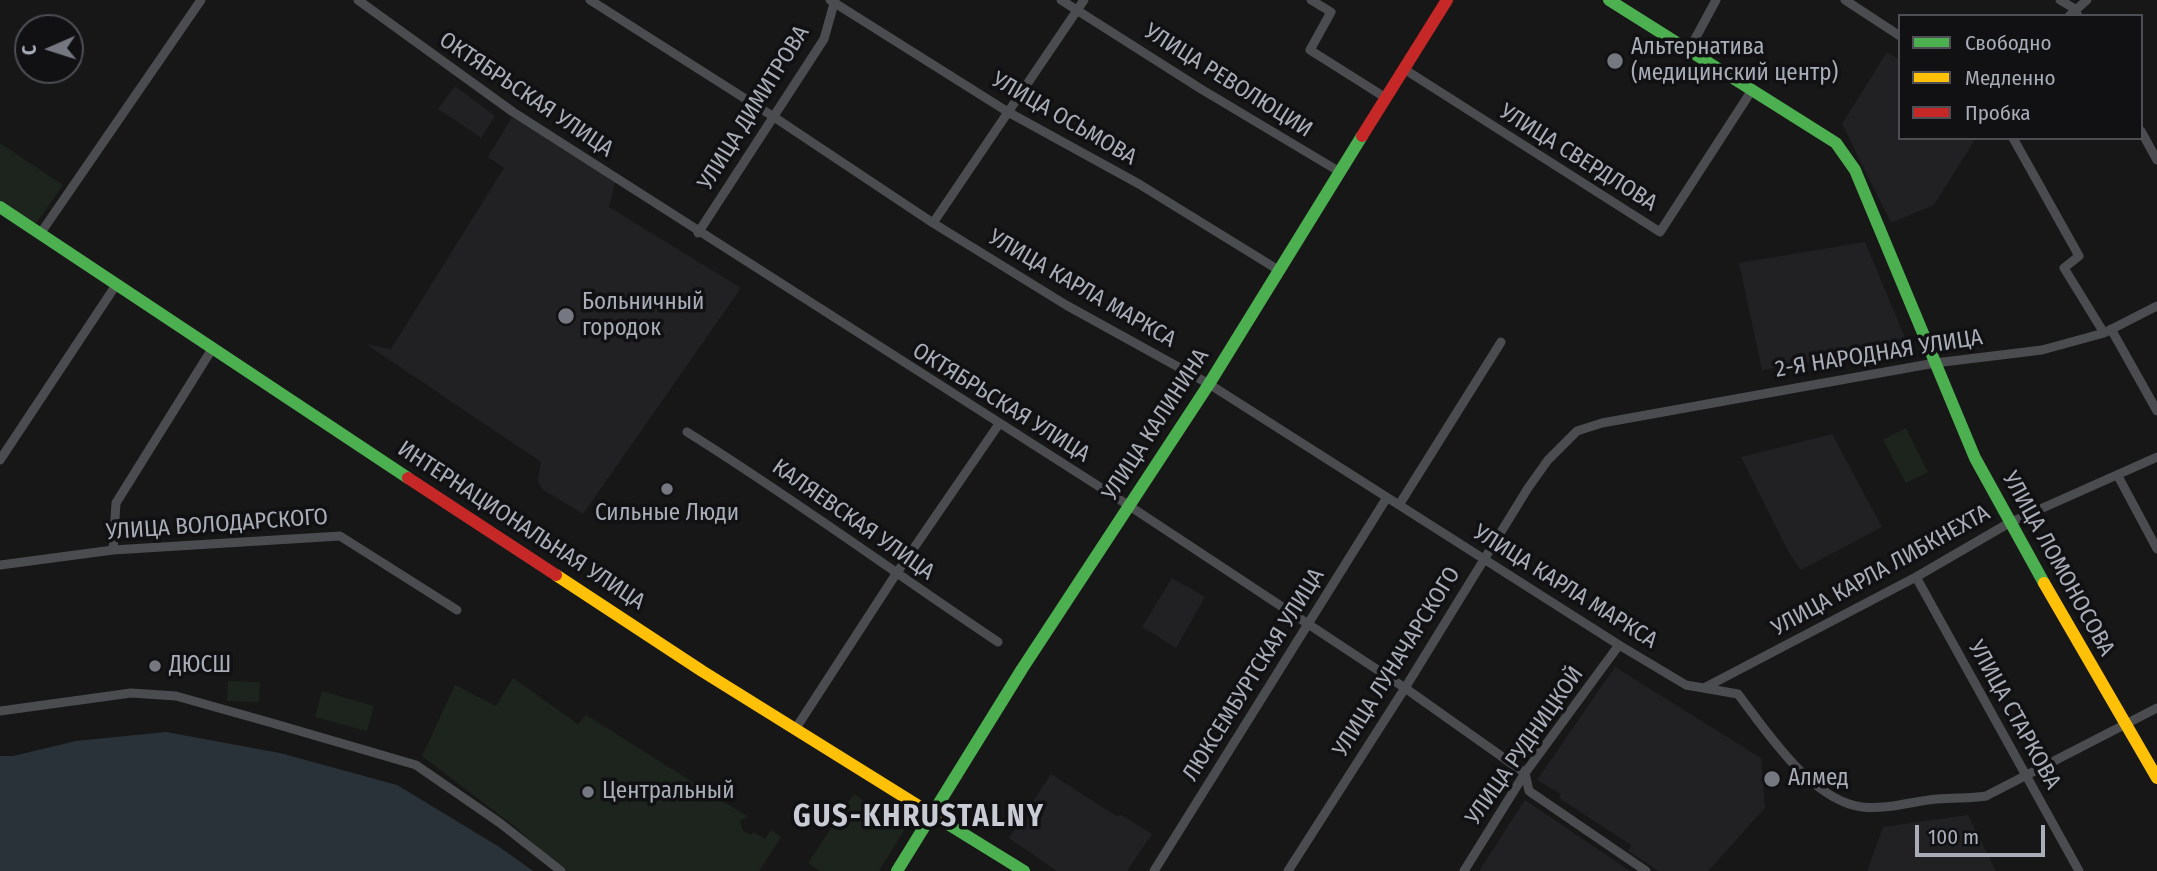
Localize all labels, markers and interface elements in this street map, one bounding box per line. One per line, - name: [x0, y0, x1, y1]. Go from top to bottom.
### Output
- north arrow: [14, 14, 84, 84]
- legend: [1898, 14, 2143, 140]
- street label: УЛИЦА РЕВОЛЮЦИИ: [1139, 18, 1317, 144]
- street label: УЛИЦА ДИМИТРОВА: [692, 21, 816, 195]
- street label: ОКТЯБРЬСКАЯ УЛИЦА: [434, 27, 618, 163]
- text: Свободно: [1965, 30, 2051, 56]
- place label: Альтернатива (медицинский центр): [1631, 34, 1838, 88]
- text: С: [18, 44, 41, 56]
- marker: Альтернатива (медицинский центр): [1605, 51, 1625, 71]
- text: Медленно: [1965, 65, 2055, 91]
- street label: УЛИЦА ОСЬМОВА: [987, 66, 1141, 172]
- street label: УЛИЦА СВЕРДЛОВА: [1494, 98, 1662, 218]
- text: Пробка: [1965, 100, 2031, 126]
- street label: УЛИЦА КАРЛА МАРКСА: [983, 224, 1181, 354]
- place label: Больничный городок: [582, 289, 704, 343]
- marker: Больничный городок: [556, 306, 576, 326]
- street label: 2-Я НАРОДНАЯ УЛИЦА: [1773, 324, 1985, 384]
- street label: ОКТЯБРЬСКАЯ УЛИЦА: [907, 337, 1095, 469]
- street label: УЛИЦА КАЛИНИНА: [1097, 344, 1215, 506]
- street label: ИНТЕРНАЦИОНАЛЬНАЯ УЛИЦА: [392, 436, 650, 616]
- street label: КАЛЯЕВСКАЯ УЛИЦА: [766, 454, 940, 586]
- street label: УЛИЦА ЛОМОНОСОВА: [1996, 467, 2120, 661]
- marker: Сильные Люди: [659, 481, 675, 497]
- place label: Сильные Люди: [595, 500, 739, 528]
- street label: УЛИЦА КАРЛА ЛИБКНЕХТА: [1767, 500, 1995, 642]
- street label: УЛИЦА ВОЛОДАРСКОГО: [105, 503, 329, 547]
- street label: УЛИЦА КАРЛА МАРКСА: [1468, 519, 1662, 655]
- street label: УЛИЦА ЛУНАЧАРСКОГО: [1327, 562, 1467, 762]
- street label: ЛЮКСЕМБУРГСКАЯ УЛИЦА: [1177, 564, 1331, 786]
- street label: УЛИЦА СТАРКОВА: [1962, 636, 2066, 794]
- place label: ДЮСШ: [169, 652, 231, 680]
- marker: ДЮСШ: [147, 658, 163, 674]
- street label: УЛИЦА РУДНИЦКОЙ: [1460, 662, 1590, 830]
- place label: Алмед: [1788, 765, 1849, 793]
- marker: Алмед: [1762, 769, 1782, 789]
- place label: Центральный: [602, 778, 735, 806]
- marker: Центральный: [580, 784, 596, 800]
- district label: GUS-KHRUSTALNY: [795, 800, 1043, 836]
- scale bar: [1919, 812, 2048, 856]
- text: 100 m: [1928, 824, 1979, 850]

